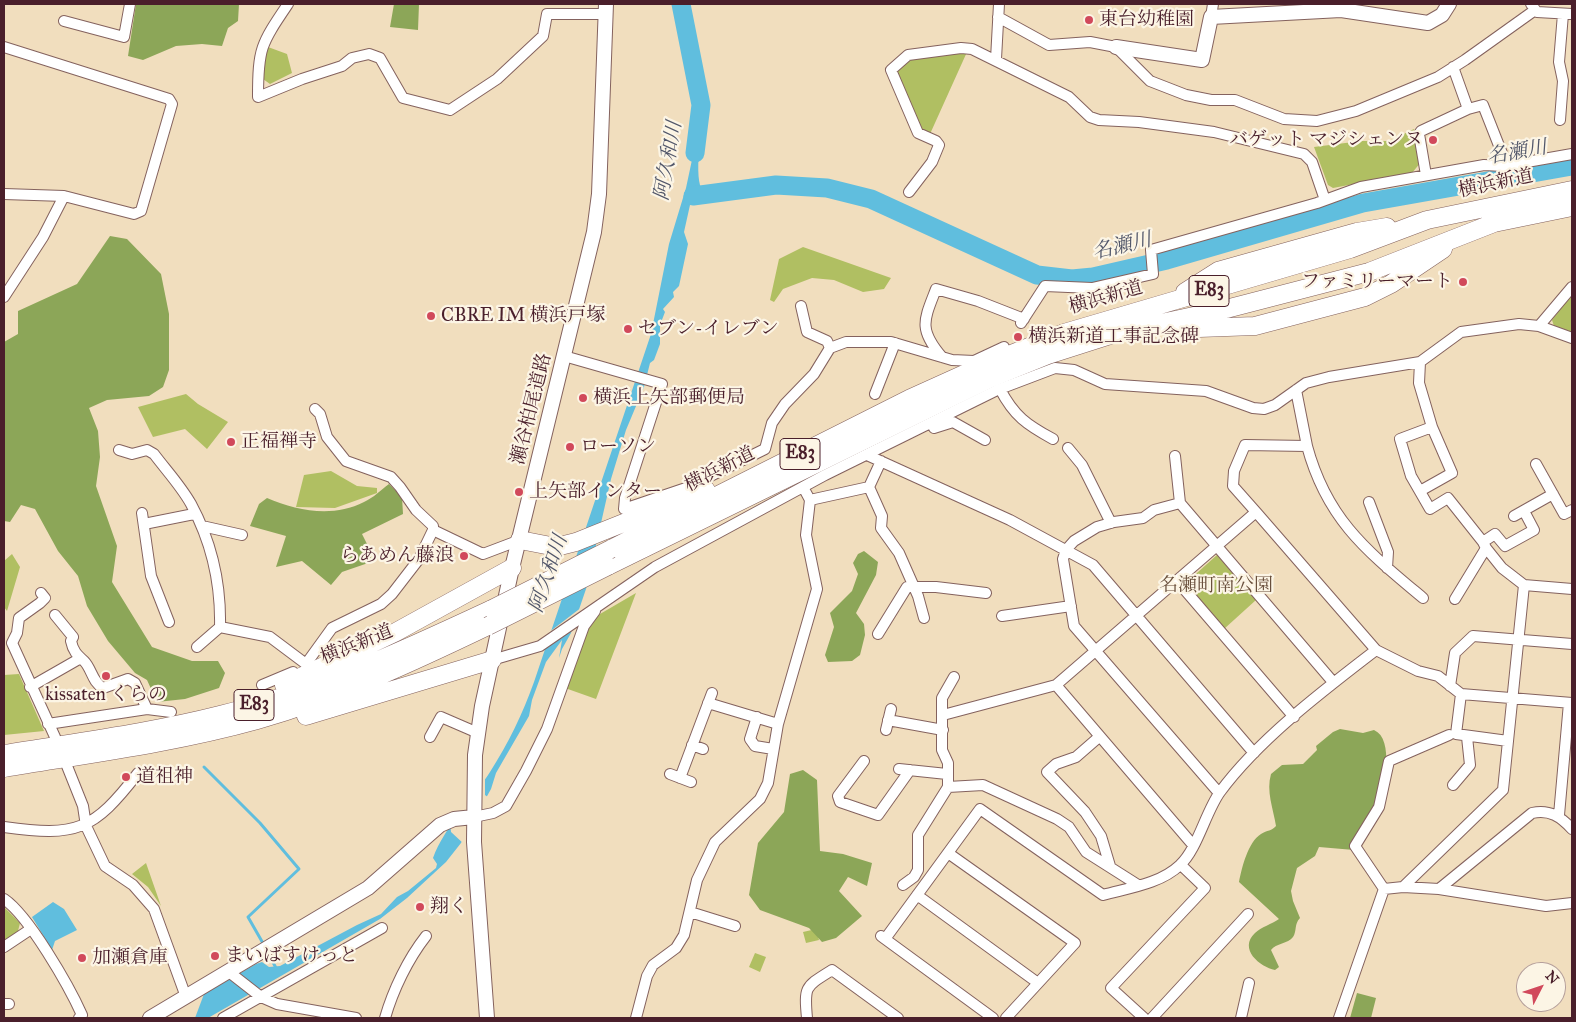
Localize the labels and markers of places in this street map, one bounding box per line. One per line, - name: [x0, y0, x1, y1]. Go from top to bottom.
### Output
- place label: 東台幼稚園: [1099, 9, 1194, 31]
- marker: 東台幼稚園: [1083, 14, 1095, 26]
- place label: バゲット マジシェンヌ: [1229, 129, 1423, 151]
- marker: バゲット マジシェンヌ: [1427, 134, 1439, 146]
- place label: ファミリーマート: [1301, 271, 1453, 293]
- marker: ファミリーマート: [1457, 276, 1469, 288]
- place label: CBRE IM 横浜戸塚: [441, 305, 605, 327]
- marker: CBRE IM 横浜戸塚: [425, 310, 437, 322]
- place label: セブン-イレブン: [638, 318, 779, 340]
- marker: セブン-イレブン: [622, 323, 634, 335]
- place label: 横浜新道工事記念碑: [1028, 326, 1199, 348]
- marker: 横浜新道工事記念碑: [1012, 331, 1024, 343]
- place label: 横浜上矢部郵便局: [593, 387, 745, 409]
- marker: 横浜上矢部郵便局: [577, 392, 589, 404]
- place label: 正福禅寺: [241, 431, 317, 453]
- marker: 正福禅寺: [225, 436, 237, 448]
- place label: ローソン: [580, 436, 656, 458]
- marker: ローソン: [564, 441, 576, 453]
- place label: 上矢部インター: [529, 481, 662, 503]
- marker: 上矢部インター: [513, 486, 525, 498]
- place label: らあめん藤浪: [340, 545, 454, 567]
- marker: らあめん藤浪: [458, 550, 470, 562]
- marker: kissaten くらの: [100, 670, 112, 682]
- place label: kissaten くらの: [45, 684, 167, 706]
- place label: 道祖神: [136, 766, 193, 788]
- marker: 道祖神: [120, 771, 132, 783]
- place label: 翔く: [430, 896, 468, 918]
- marker: 翔く: [414, 901, 426, 913]
- place label: まいばすけっと: [225, 945, 358, 967]
- place label: 加瀬倉庫: [92, 947, 168, 969]
- marker: まいばすけっと: [209, 950, 221, 962]
- marker: 加瀬倉庫: [76, 952, 88, 964]

